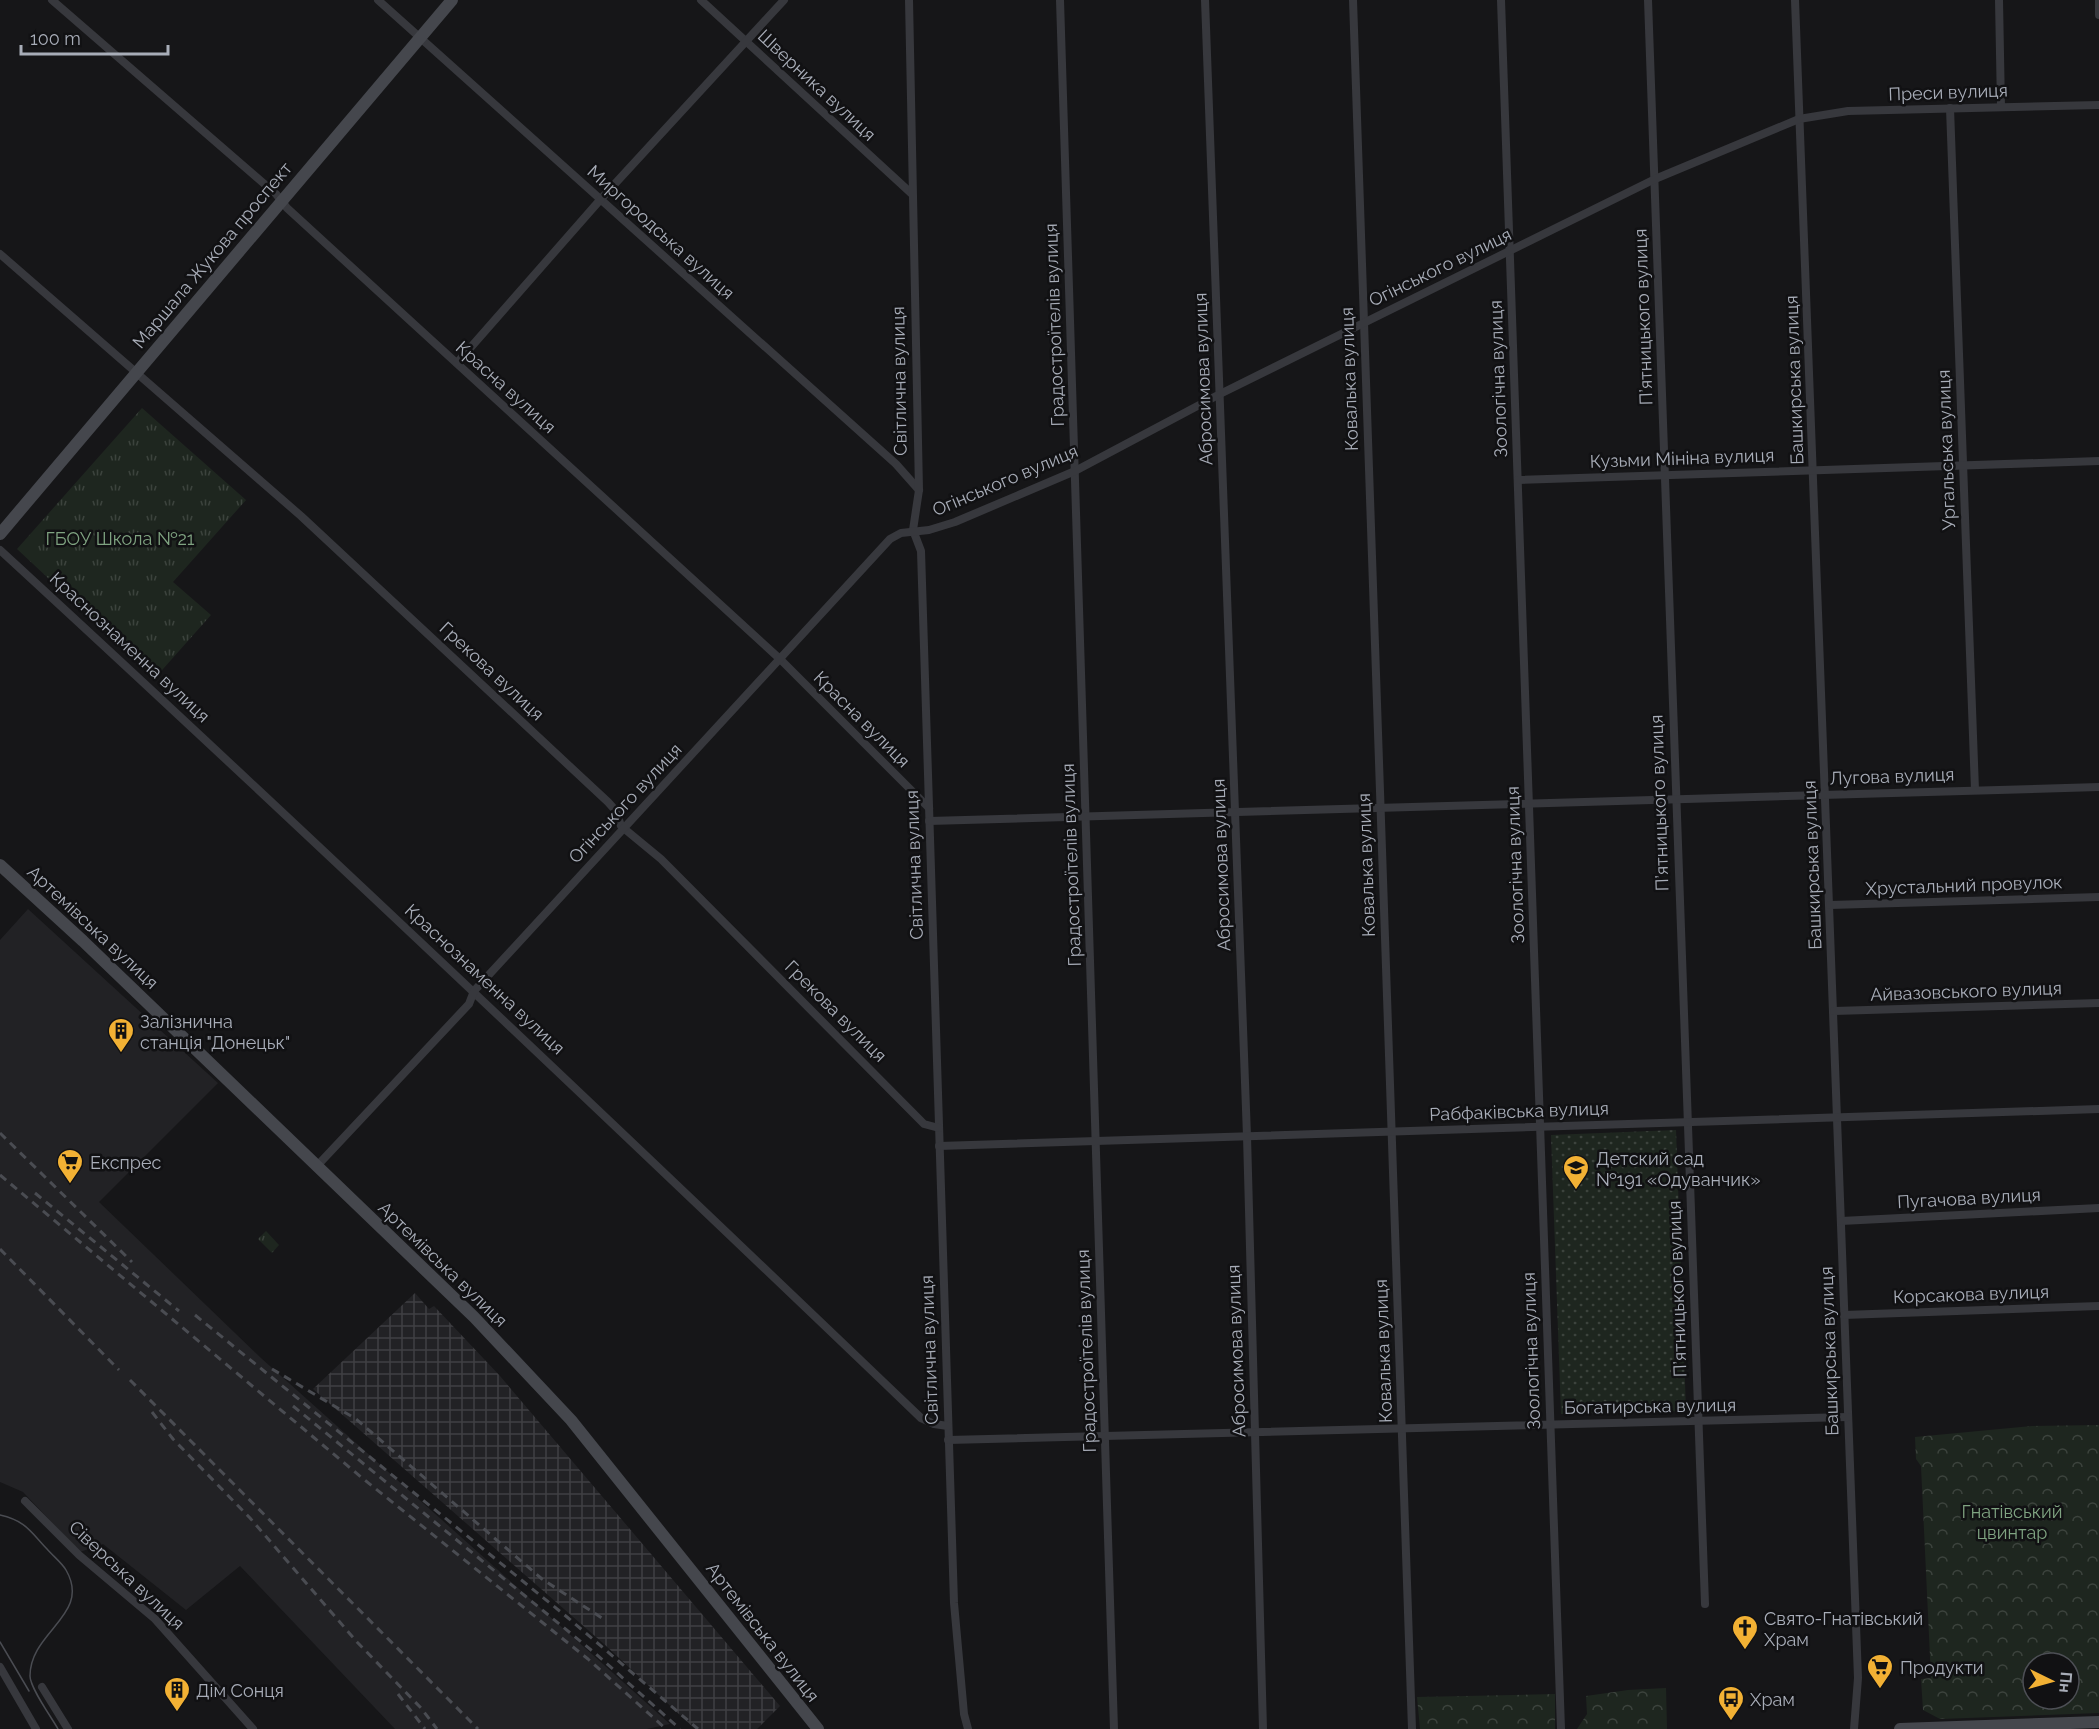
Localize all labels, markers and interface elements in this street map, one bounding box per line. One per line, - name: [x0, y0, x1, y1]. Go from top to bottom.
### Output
- scale bar: [21, 18, 168, 56]
- street label: Шверника вулиця: [754, 25, 880, 145]
- text: 100 m: [30, 28, 81, 49]
- street label: Преси вулиця: [1888, 79, 2008, 105]
- street label: Маршала Жукова проспект: [128, 157, 296, 352]
- street label: Миргородська вулиця: [583, 161, 739, 303]
- street label: Градостроїтелiв вулиця: [1040, 223, 1068, 427]
- street label: Огінського вулиця: [1365, 223, 1515, 311]
- street label: П’ятницького вулиця: [1629, 228, 1657, 406]
- street label: Абросимова вулиця: [1189, 292, 1217, 466]
- street label: Башкирська вулиця: [1781, 295, 1807, 465]
- street label: Зоологічна вулиця: [1485, 300, 1511, 458]
- street label: Світлична вулиця: [887, 306, 911, 456]
- street label: Ковалька вулиця: [1336, 307, 1362, 451]
- street label: Красна вулиця: [452, 337, 560, 437]
- street label: Ургальська вулиця: [1933, 369, 1959, 531]
- street label: Огінського вулиця: [929, 440, 1081, 520]
- street label: Кузьми Мініна вулиця: [1589, 444, 1775, 472]
- park label: ГБОУ Школа №21: [45, 528, 195, 549]
- street label: Краснознаменна вулиця: [46, 567, 214, 727]
- street label: Грекова вулиця: [436, 617, 548, 725]
- street label: Красна вулиця: [810, 667, 914, 771]
- street label: П’ятницького вулиця: [1645, 714, 1673, 892]
- street label: Огінського вулиця: [564, 739, 686, 867]
- street label: Градостроїтелiв вулиця: [1057, 763, 1085, 967]
- street label: Лугова вулиця: [1829, 763, 1955, 789]
- street label: Абросимова вулиця: [1207, 778, 1235, 952]
- street label: Башкирська вулиця: [1799, 780, 1825, 950]
- street label: Зоологічна вулиця: [1502, 786, 1528, 944]
- street label: Світлична вулиця: [901, 790, 927, 940]
- street label: Ковалька вулиця: [1353, 793, 1379, 937]
- street label: Артемівська вулиця: [23, 861, 163, 993]
- street label: Хрустальний провулок: [1865, 871, 2063, 899]
- street label: Краснознаменна вулиця: [401, 899, 569, 1059]
- street label: Грекова вулиця: [781, 956, 891, 1066]
- street label: Айвазовського вулиця: [1870, 977, 2062, 1005]
- place label: Залізнична станція "Донецьк": [140, 1011, 290, 1053]
- building icon: Залізнична станція "Донецьк": [106, 1016, 136, 1054]
- street label: Рабфаківська вулиця: [1429, 1097, 1609, 1125]
- supermarket icon: Експрес: [55, 1147, 85, 1185]
- place label: Детский сад №191 «Одуванчик»: [1596, 1148, 1761, 1190]
- place label: Експрес: [90, 1152, 162, 1173]
- school or university icon: Детский сад №191 «Одуванчик»: [1561, 1153, 1591, 1191]
- street label: Пугачова вулиця: [1897, 1184, 2041, 1212]
- street label: Артемівська вулиця: [374, 1197, 512, 1331]
- street label: П’ятницького вулиця: [1663, 1200, 1691, 1378]
- street label: Градостроїтелiв вулиця: [1072, 1249, 1100, 1453]
- street label: Абросимова вулиця: [1222, 1264, 1250, 1438]
- street label: Башкирська вулиця: [1816, 1266, 1842, 1436]
- street label: Зоологічна вулиця: [1518, 1272, 1544, 1430]
- street label: Світлична вулиця: [916, 1275, 942, 1425]
- street label: Ковалька вулиця: [1370, 1279, 1396, 1423]
- street label: Корсакова вулиця: [1893, 1281, 2049, 1307]
- street label: Богатирська вулиця: [1564, 1394, 1736, 1418]
- park label: Гнатівський цвинтар: [1962, 1501, 2063, 1543]
- street label: Сіверська вулиця: [65, 1516, 189, 1634]
- street label: Артемівська вулиця: [702, 1558, 824, 1706]
- place label: Свято-Гнатівський Храм: [1764, 1608, 1923, 1650]
- church icon: Свято-Гнатівський Храм: [1730, 1613, 1760, 1651]
- north arrow: [2021, 1651, 2081, 1711]
- supermarket icon: Продукти: [1865, 1652, 1895, 1690]
- place label: Продукти: [1900, 1657, 1984, 1678]
- text: Пн: [2055, 1671, 2076, 1694]
- building icon: Дім Сонця: [162, 1675, 192, 1713]
- place label: Дім Сонця: [196, 1680, 284, 1701]
- bus stop icon: Храм: [1716, 1684, 1746, 1722]
- place label: Храм: [1750, 1689, 1795, 1710]

